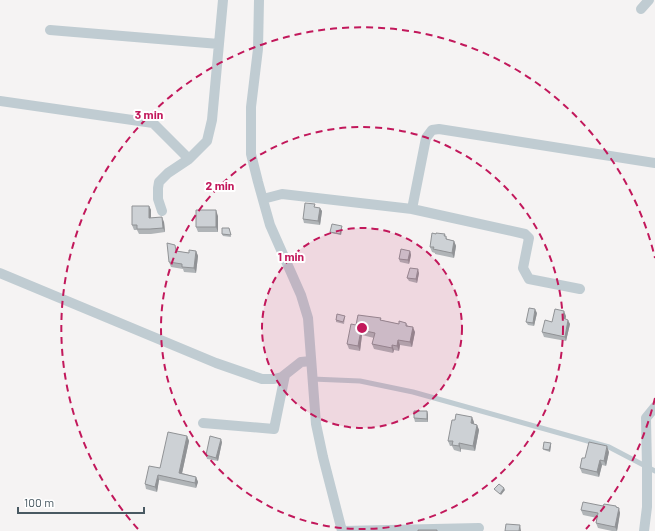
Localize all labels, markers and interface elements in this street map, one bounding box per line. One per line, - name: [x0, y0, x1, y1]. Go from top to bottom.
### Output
- text: 3 min: [135, 107, 163, 121]
- text: 2 min: [206, 178, 234, 192]
- text: 1 min: [278, 249, 304, 263]
- centre of rings: [355, 321, 369, 335]
- scale bar: [18, 489, 144, 515]
- text: 100 m: [24, 495, 54, 509]

